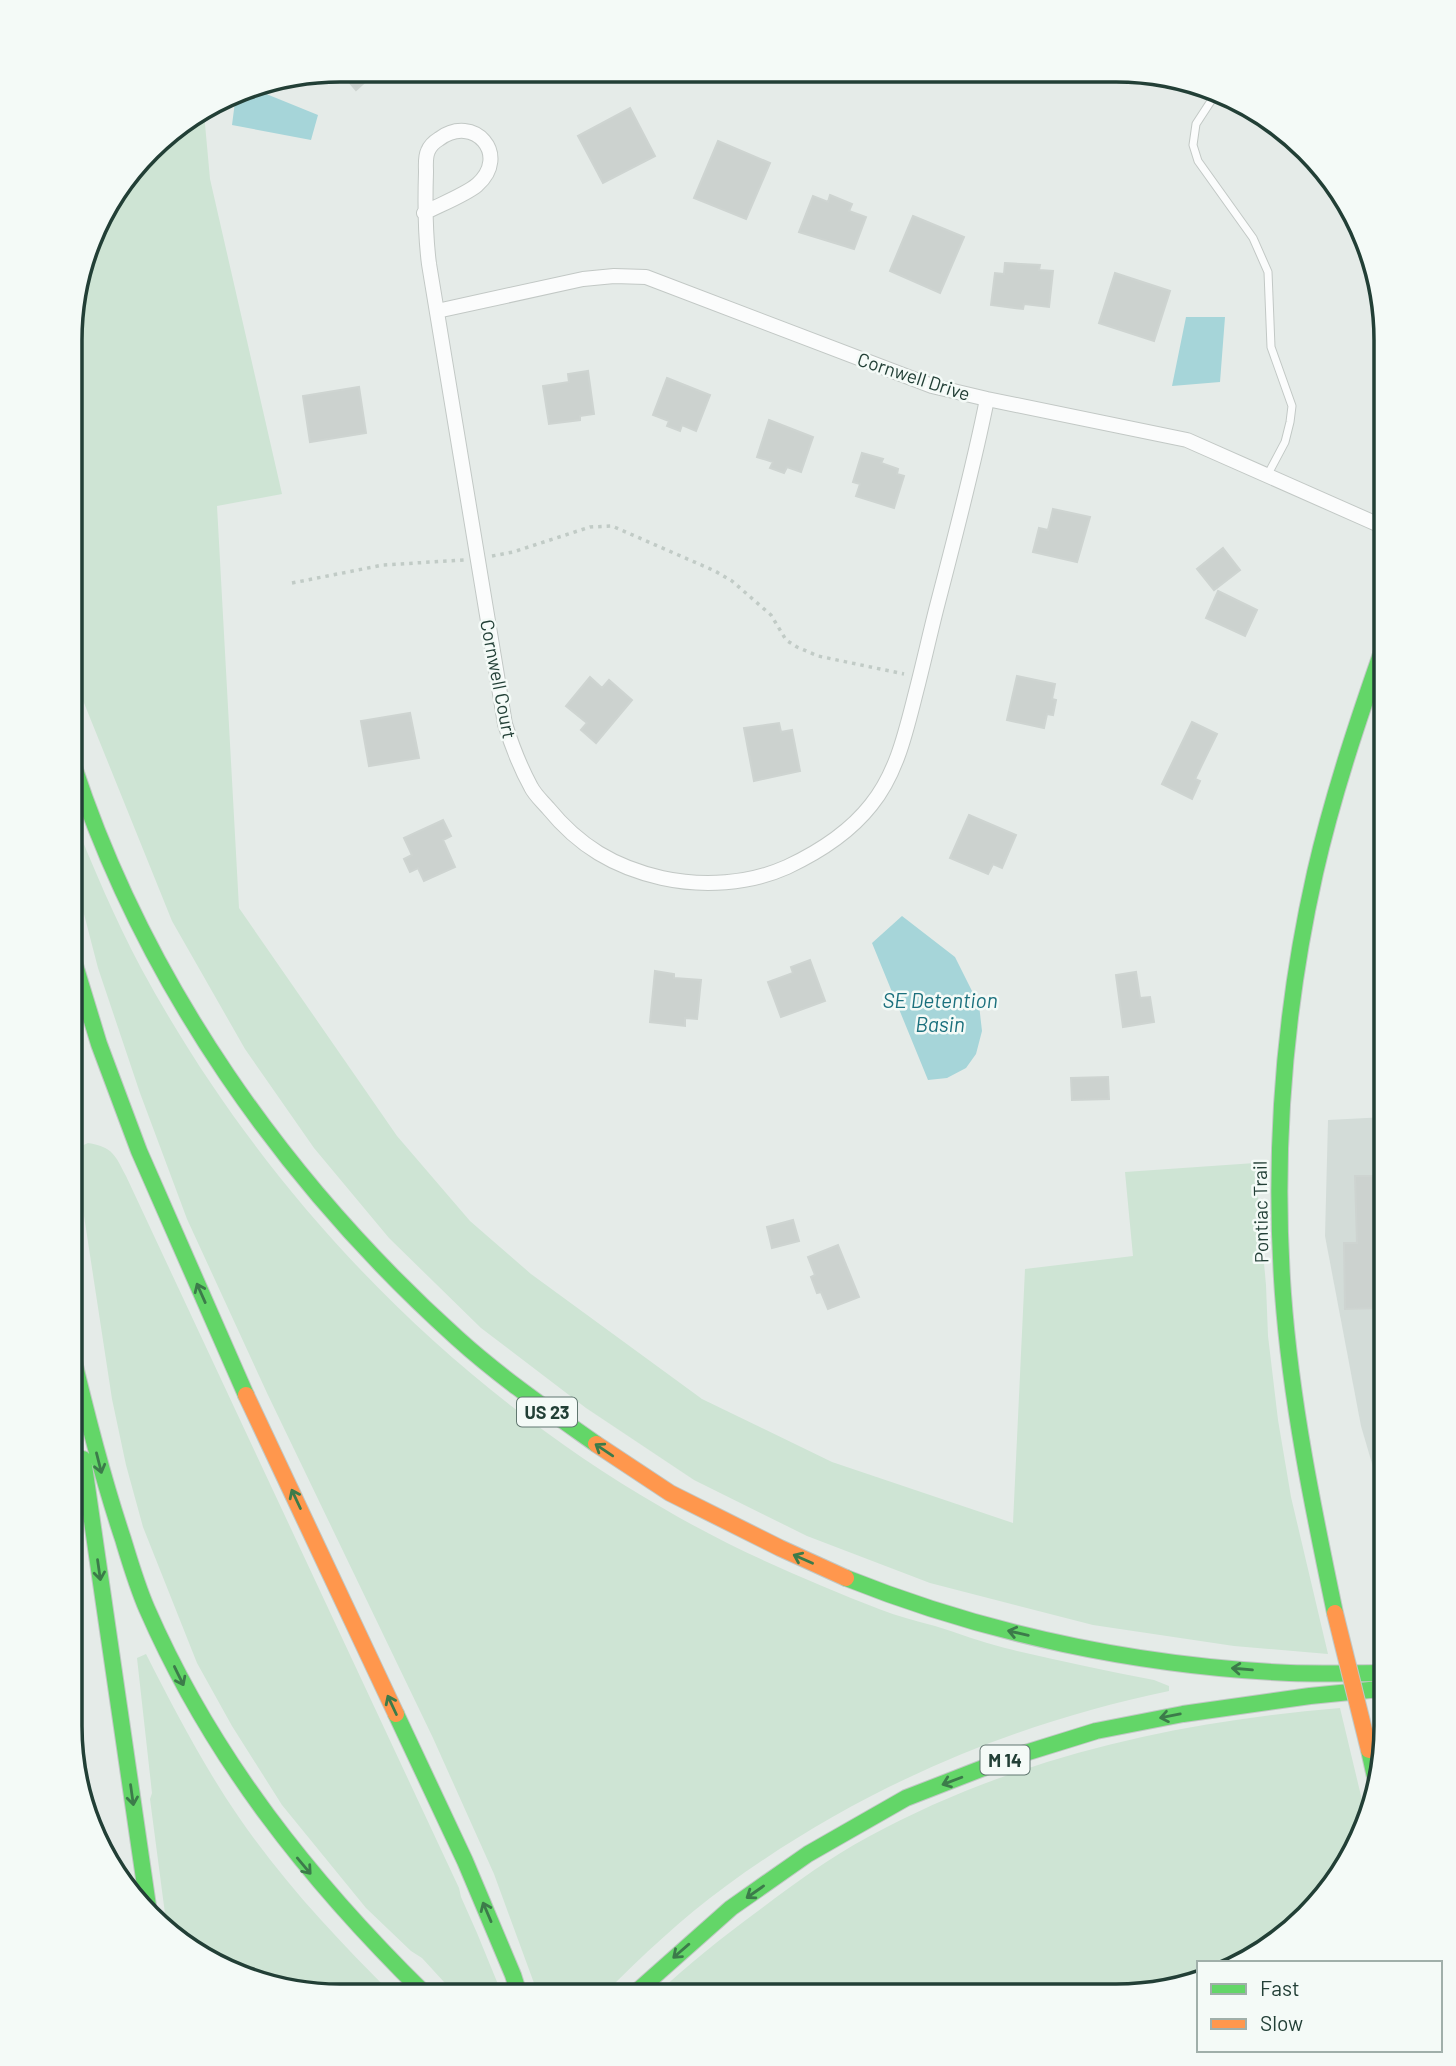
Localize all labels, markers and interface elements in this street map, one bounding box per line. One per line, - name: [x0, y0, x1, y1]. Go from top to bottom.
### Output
- street label: Cornwell Drive: [855, 347, 973, 405]
- street label: Cornwell Court: [476, 617, 522, 741]
- water label: SE Detention Basin: [882, 987, 998, 1036]
- street label: Pontiac Trail: [1248, 1161, 1272, 1263]
- one-way arrow: [194, 1282, 207, 1304]
- road number: US 23: [517, 1398, 577, 1427]
- one-way arrow: [594, 1442, 614, 1456]
- one-way arrow: [93, 1451, 106, 1474]
- one-way arrow: [288, 1489, 302, 1510]
- one-way arrow: [792, 1552, 814, 1565]
- one-way arrow: [93, 1558, 106, 1581]
- one-way arrow: [1007, 1625, 1030, 1639]
- one-way arrow: [1231, 1662, 1254, 1675]
- one-way arrow: [173, 1665, 187, 1686]
- one-way arrow: [385, 1695, 398, 1716]
- one-way arrow: [1159, 1710, 1182, 1724]
- road number: M 14: [981, 1745, 1030, 1774]
- one-way arrow: [942, 1775, 964, 1788]
- one-way arrow: [126, 1783, 139, 1806]
- one-way arrow: [296, 1856, 311, 1874]
- one-way arrow: [746, 1885, 765, 1899]
- one-way arrow: [480, 1902, 493, 1923]
- one-way arrow: [673, 1943, 691, 1959]
- legend: [1197, 1961, 1442, 2052]
- text: Fast: [1260, 1975, 1300, 2000]
- text: Slow: [1260, 2010, 1303, 2035]

